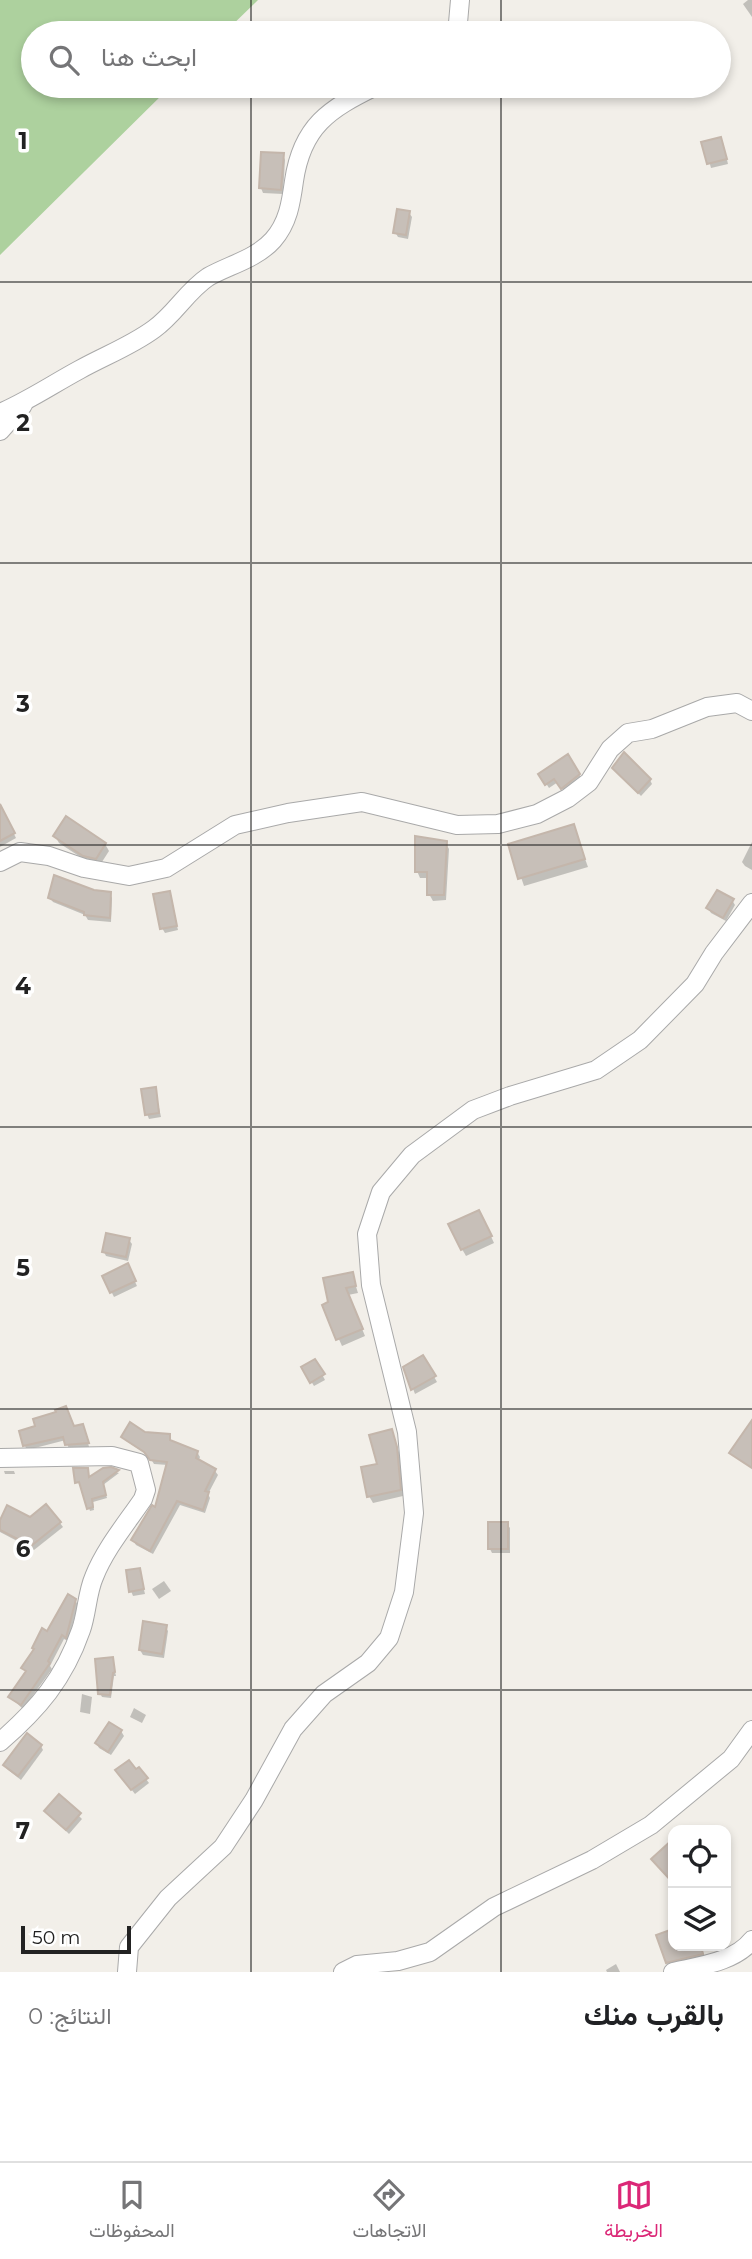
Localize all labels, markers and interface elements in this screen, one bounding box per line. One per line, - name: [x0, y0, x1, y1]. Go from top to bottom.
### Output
- search box: [21, 21, 731, 98]
- icon: search: [45, 41, 83, 79]
- text: ابحث هنا: [101, 41, 197, 73]
- text: 1: [18, 127, 28, 155]
- text: 2: [16, 409, 30, 437]
- text: 3: [15, 690, 30, 718]
- text: 4: [15, 972, 31, 1000]
- text: 5: [16, 1254, 30, 1282]
- text: 6: [16, 1535, 31, 1563]
- text: 7: [16, 1817, 30, 1845]
- map controls: [668, 1825, 731, 1951]
- button: locate: [668, 1825, 731, 1888]
- button: layers: [668, 1888, 731, 1951]
- scale bar: [21, 1923, 131, 1955]
- text: 50 m: [32, 1926, 80, 1949]
- text: بالقرب منك: [584, 1996, 724, 2033]
- text: النتائج: 0: [28, 2002, 112, 2030]
- tab: المحفوظات: [89, 2176, 175, 2247]
- tab: الاتجاهات: [353, 2176, 426, 2247]
- tab: الخريطة: [604, 2176, 663, 2247]

